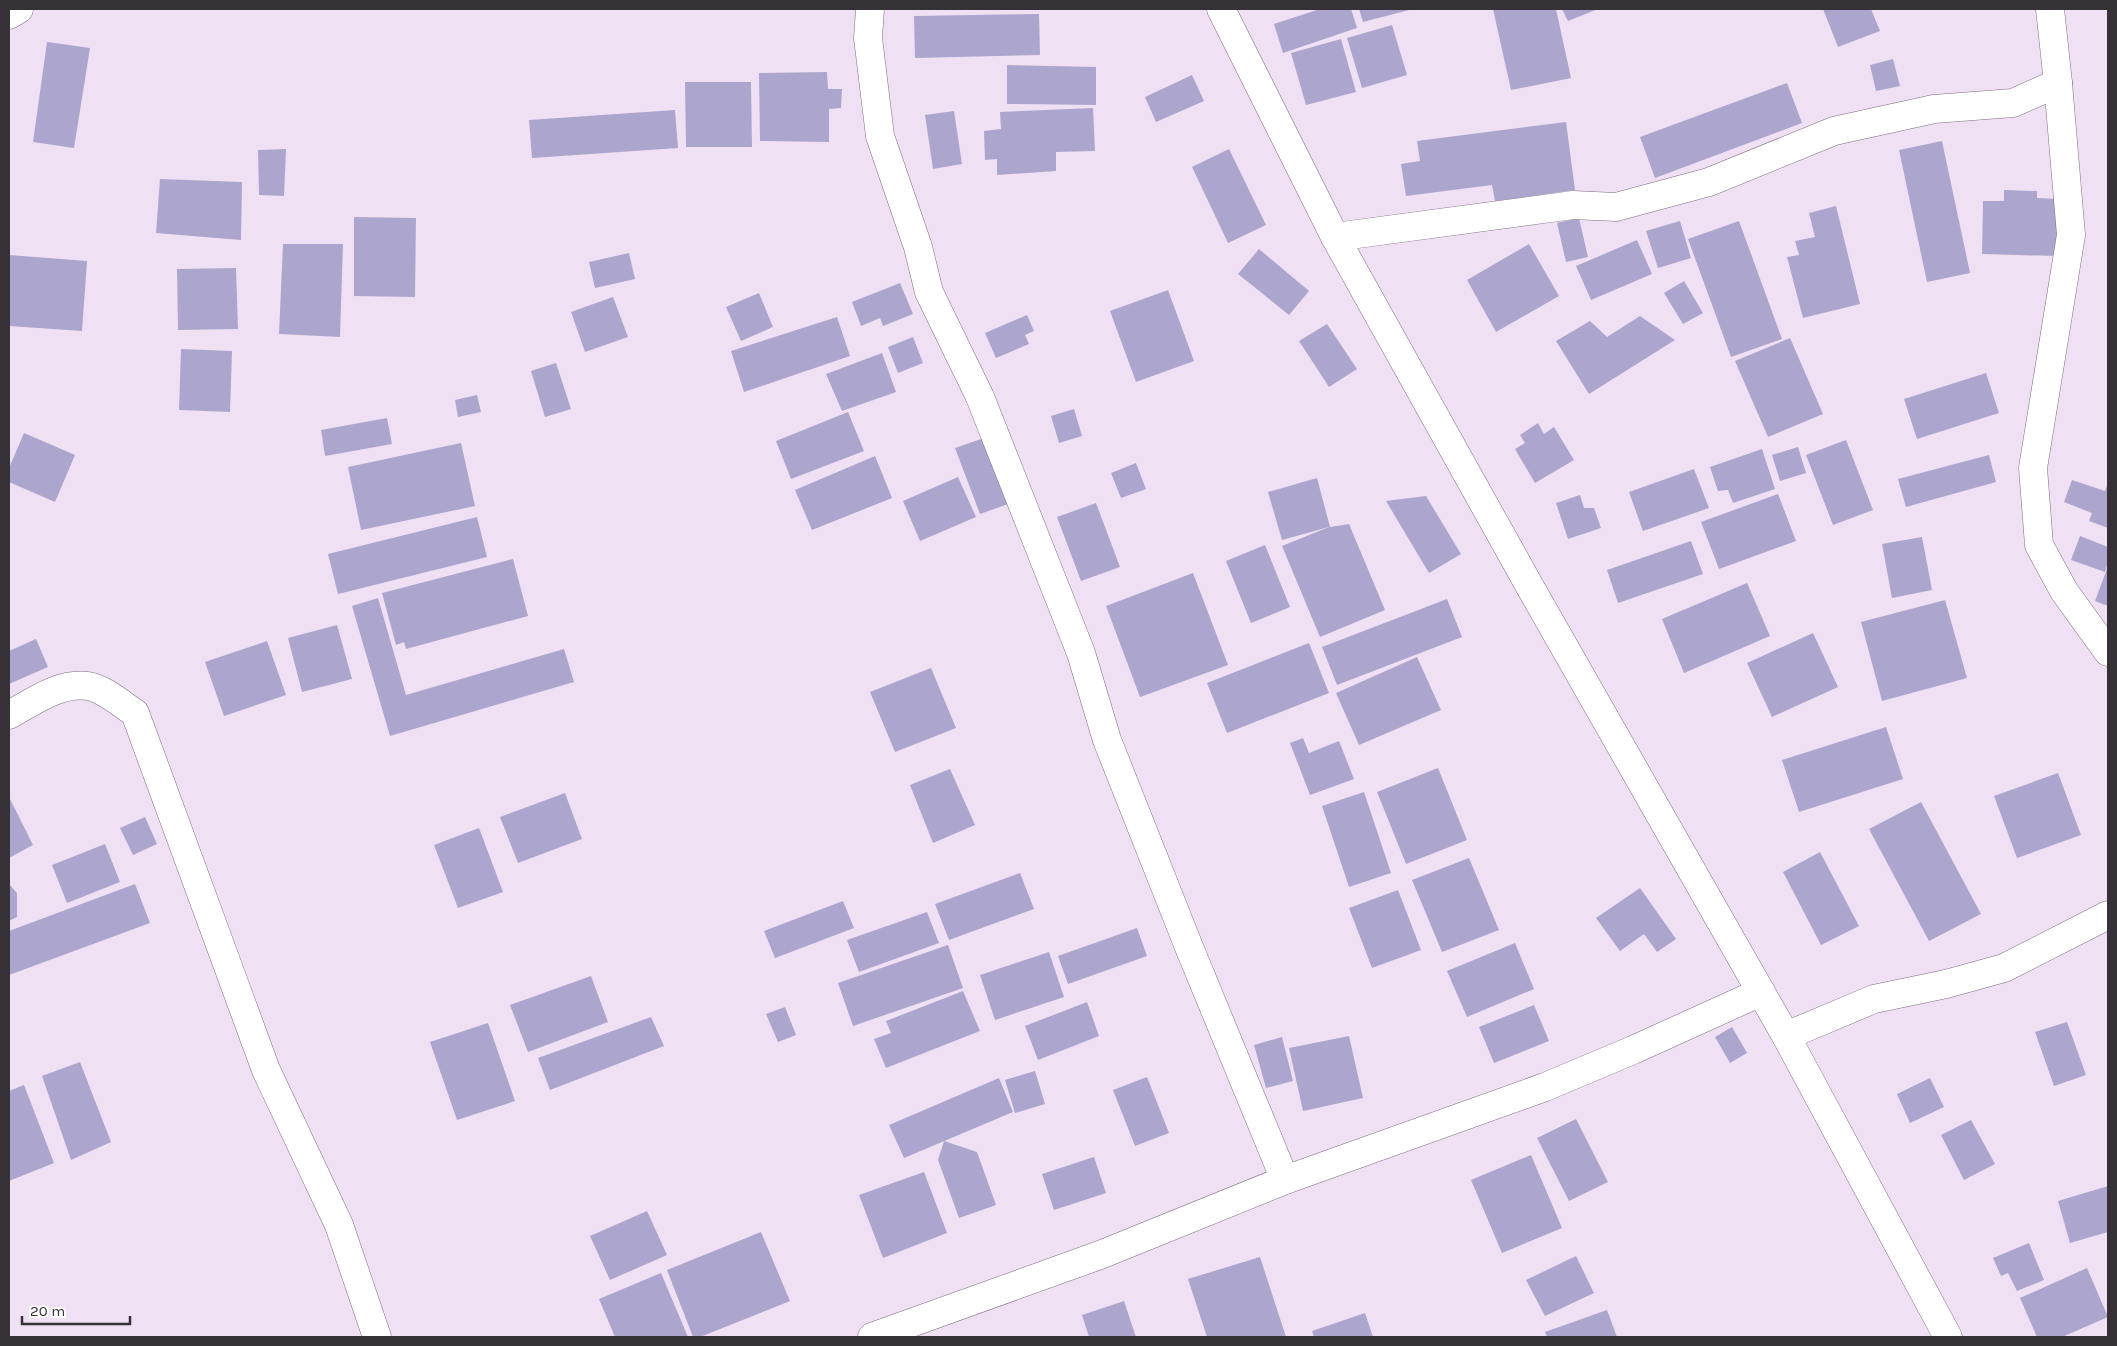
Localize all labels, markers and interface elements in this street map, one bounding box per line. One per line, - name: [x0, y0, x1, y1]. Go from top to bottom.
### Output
- scale bar: [22, 1294, 130, 1326]
- text: 20 m: [30, 1302, 65, 1320]

